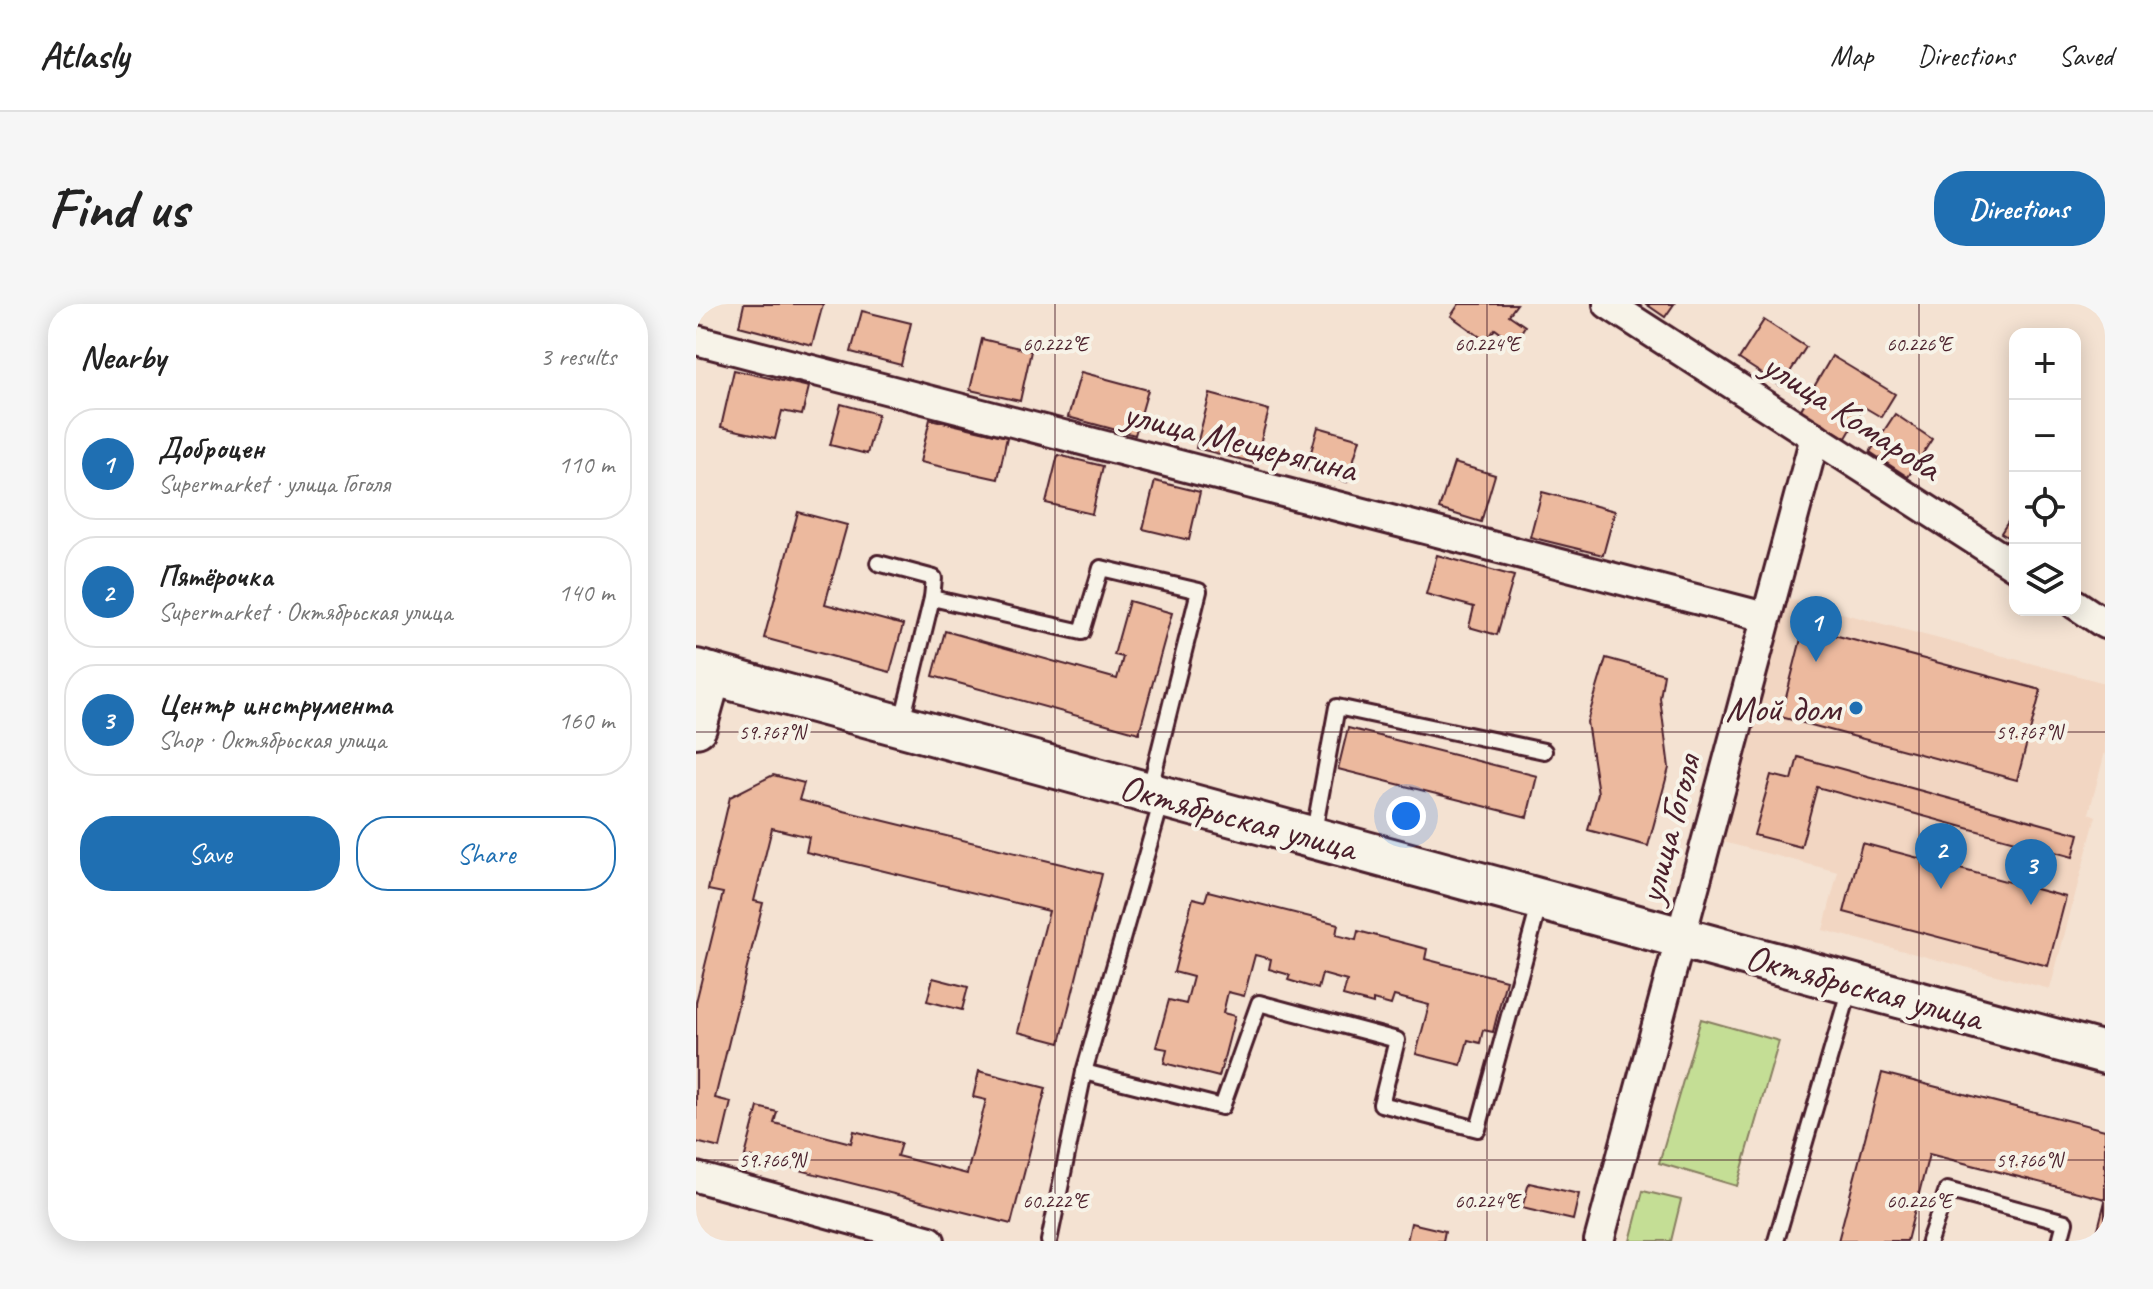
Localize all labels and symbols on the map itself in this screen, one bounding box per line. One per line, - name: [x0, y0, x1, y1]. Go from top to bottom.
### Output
- text: 60.222°E: [1022, 332, 1090, 357]
- text: 60.224°E: [1454, 332, 1522, 357]
- text: 60.226°E: [1886, 332, 1954, 357]
- street label: улица Комарова: [1752, 340, 1952, 492]
- street label: улица Мещерягина: [1117, 389, 1364, 493]
- pin: 1: [1790, 596, 1842, 662]
- place label: Мой дом: [1726, 685, 1843, 732]
- marker: Мой дом: [1847, 699, 1865, 717]
- text: 59.767°N: [739, 720, 808, 745]
- text: 59.767°N: [1996, 720, 2065, 745]
- street label: улица Гоголя: [1626, 747, 1712, 910]
- street label: Октябрьская улица: [1115, 763, 1365, 872]
- your location: [1386, 796, 1426, 836]
- pin: 2: [1915, 823, 1967, 889]
- pin: 3: [2005, 839, 2057, 905]
- street label: Октябрьская улица: [1741, 933, 1991, 1042]
- text: 59.766°N: [739, 1148, 808, 1173]
- text: 59.766°N: [1996, 1148, 2065, 1173]
- text: 60.222°E: [1022, 1189, 1090, 1214]
- text: 60.224°E: [1454, 1189, 1522, 1214]
- text: 60.226°E: [1886, 1189, 1954, 1214]

